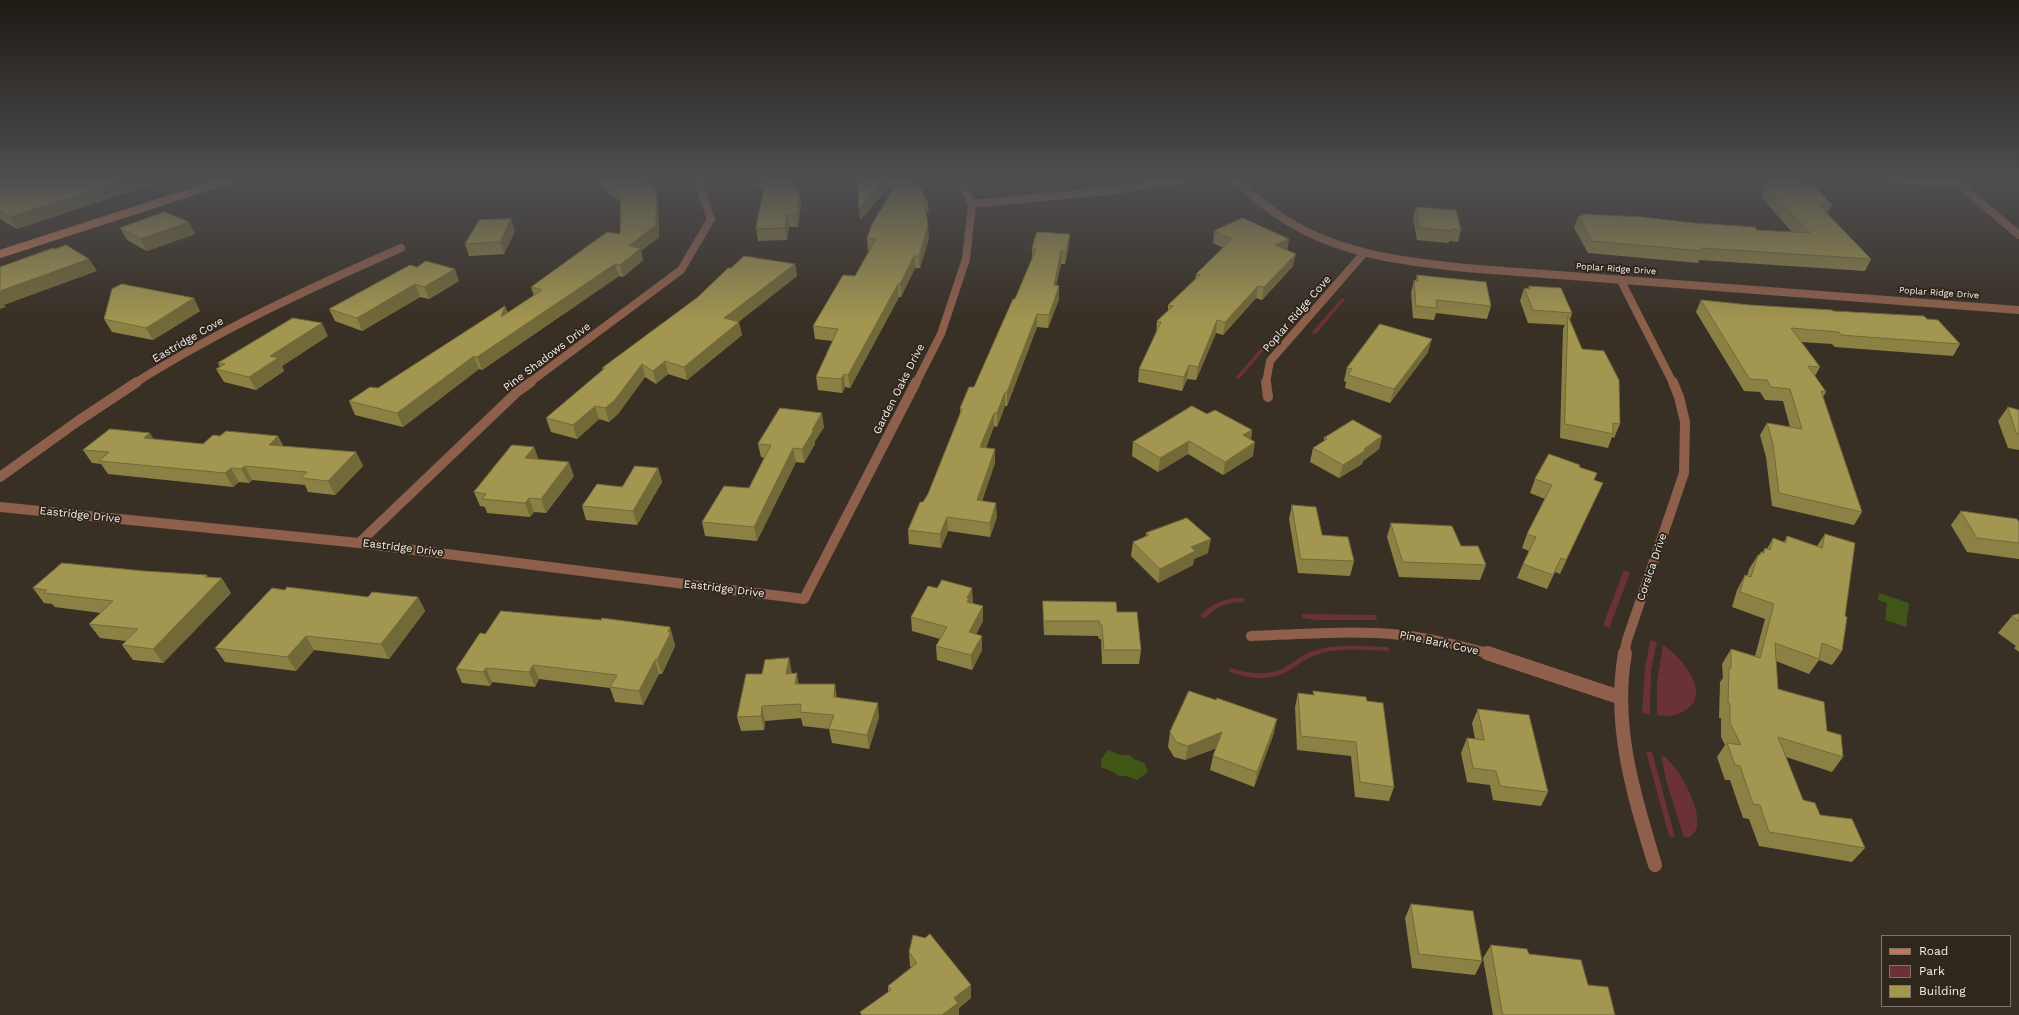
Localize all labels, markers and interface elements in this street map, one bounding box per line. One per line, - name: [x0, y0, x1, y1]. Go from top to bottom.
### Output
- street label: Poplar Ridge Drive: [1575, 261, 1657, 277]
- street label: Poplar Ridge Cove: [1260, 273, 1334, 355]
- street label: Poplar Ridge Drive: [1898, 285, 1980, 301]
- street label: Eastridge Cove: [150, 314, 226, 366]
- street label: Pine Shadows Drive: [501, 320, 593, 394]
- street label: Garden Oaks Drive: [870, 342, 928, 436]
- street label: Eastridge Drive: [39, 504, 121, 526]
- street label: Corsica Drive: [1634, 531, 1670, 603]
- street label: Eastridge Drive: [362, 536, 444, 560]
- street label: Eastridge Drive: [683, 577, 765, 601]
- street label: Pine Bark Cove: [1398, 628, 1480, 658]
- legend: [1881, 935, 2011, 1007]
- text: Road: [1919, 944, 1948, 958]
- text: Park: [1919, 964, 1945, 978]
- text: Building: [1919, 984, 1966, 998]

